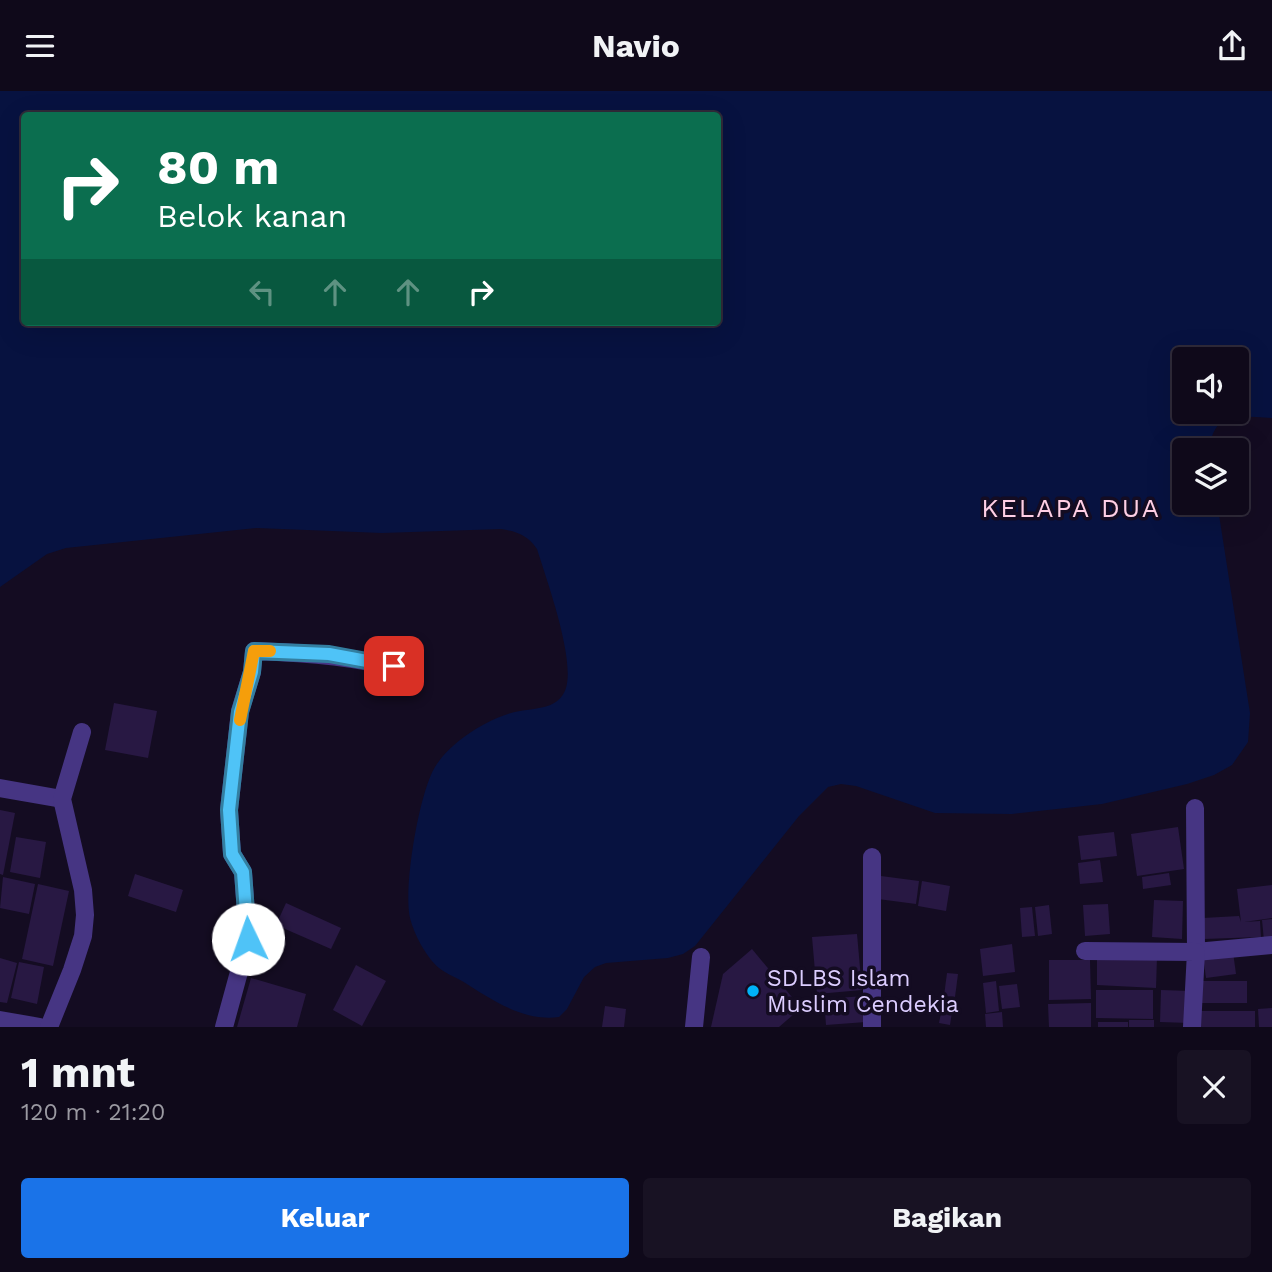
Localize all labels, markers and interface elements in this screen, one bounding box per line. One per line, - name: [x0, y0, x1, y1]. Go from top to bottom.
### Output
- icon: menu: [21, 27, 59, 65]
- text: Navio: [592, 27, 680, 65]
- icon: share: [1213, 27, 1251, 65]
- text: 80 m: [157, 138, 279, 196]
- icon: right: [42, 140, 133, 231]
- text: Belok kanan: [157, 197, 347, 235]
- icon: left: [243, 273, 281, 311]
- icon: ahead: [316, 273, 354, 311]
- icon: ahead: [389, 273, 427, 311]
- icon: right: [462, 273, 500, 311]
- map controls: [1172, 347, 1249, 515]
- button: sound: [1172, 347, 1249, 424]
- button: layers: [1172, 438, 1249, 515]
- district label: KELAPA DUA: [981, 493, 1161, 523]
- pin: [364, 636, 424, 696]
- icon: arrive: [375, 647, 413, 685]
- position arrow: [211, 902, 285, 976]
- place label: SDLBS Islam Muslim Cendekia: [767, 965, 959, 1018]
- marker: SDLBS Islam Muslim Cendekia: [745, 983, 761, 999]
- text: 1 mnt: [21, 1048, 135, 1097]
- button: close: [1177, 1050, 1251, 1124]
- text: 120 m · 21:20: [21, 1099, 165, 1126]
- button: Keluar: [21, 1178, 629, 1258]
- button: Bagikan: [643, 1178, 1251, 1258]

